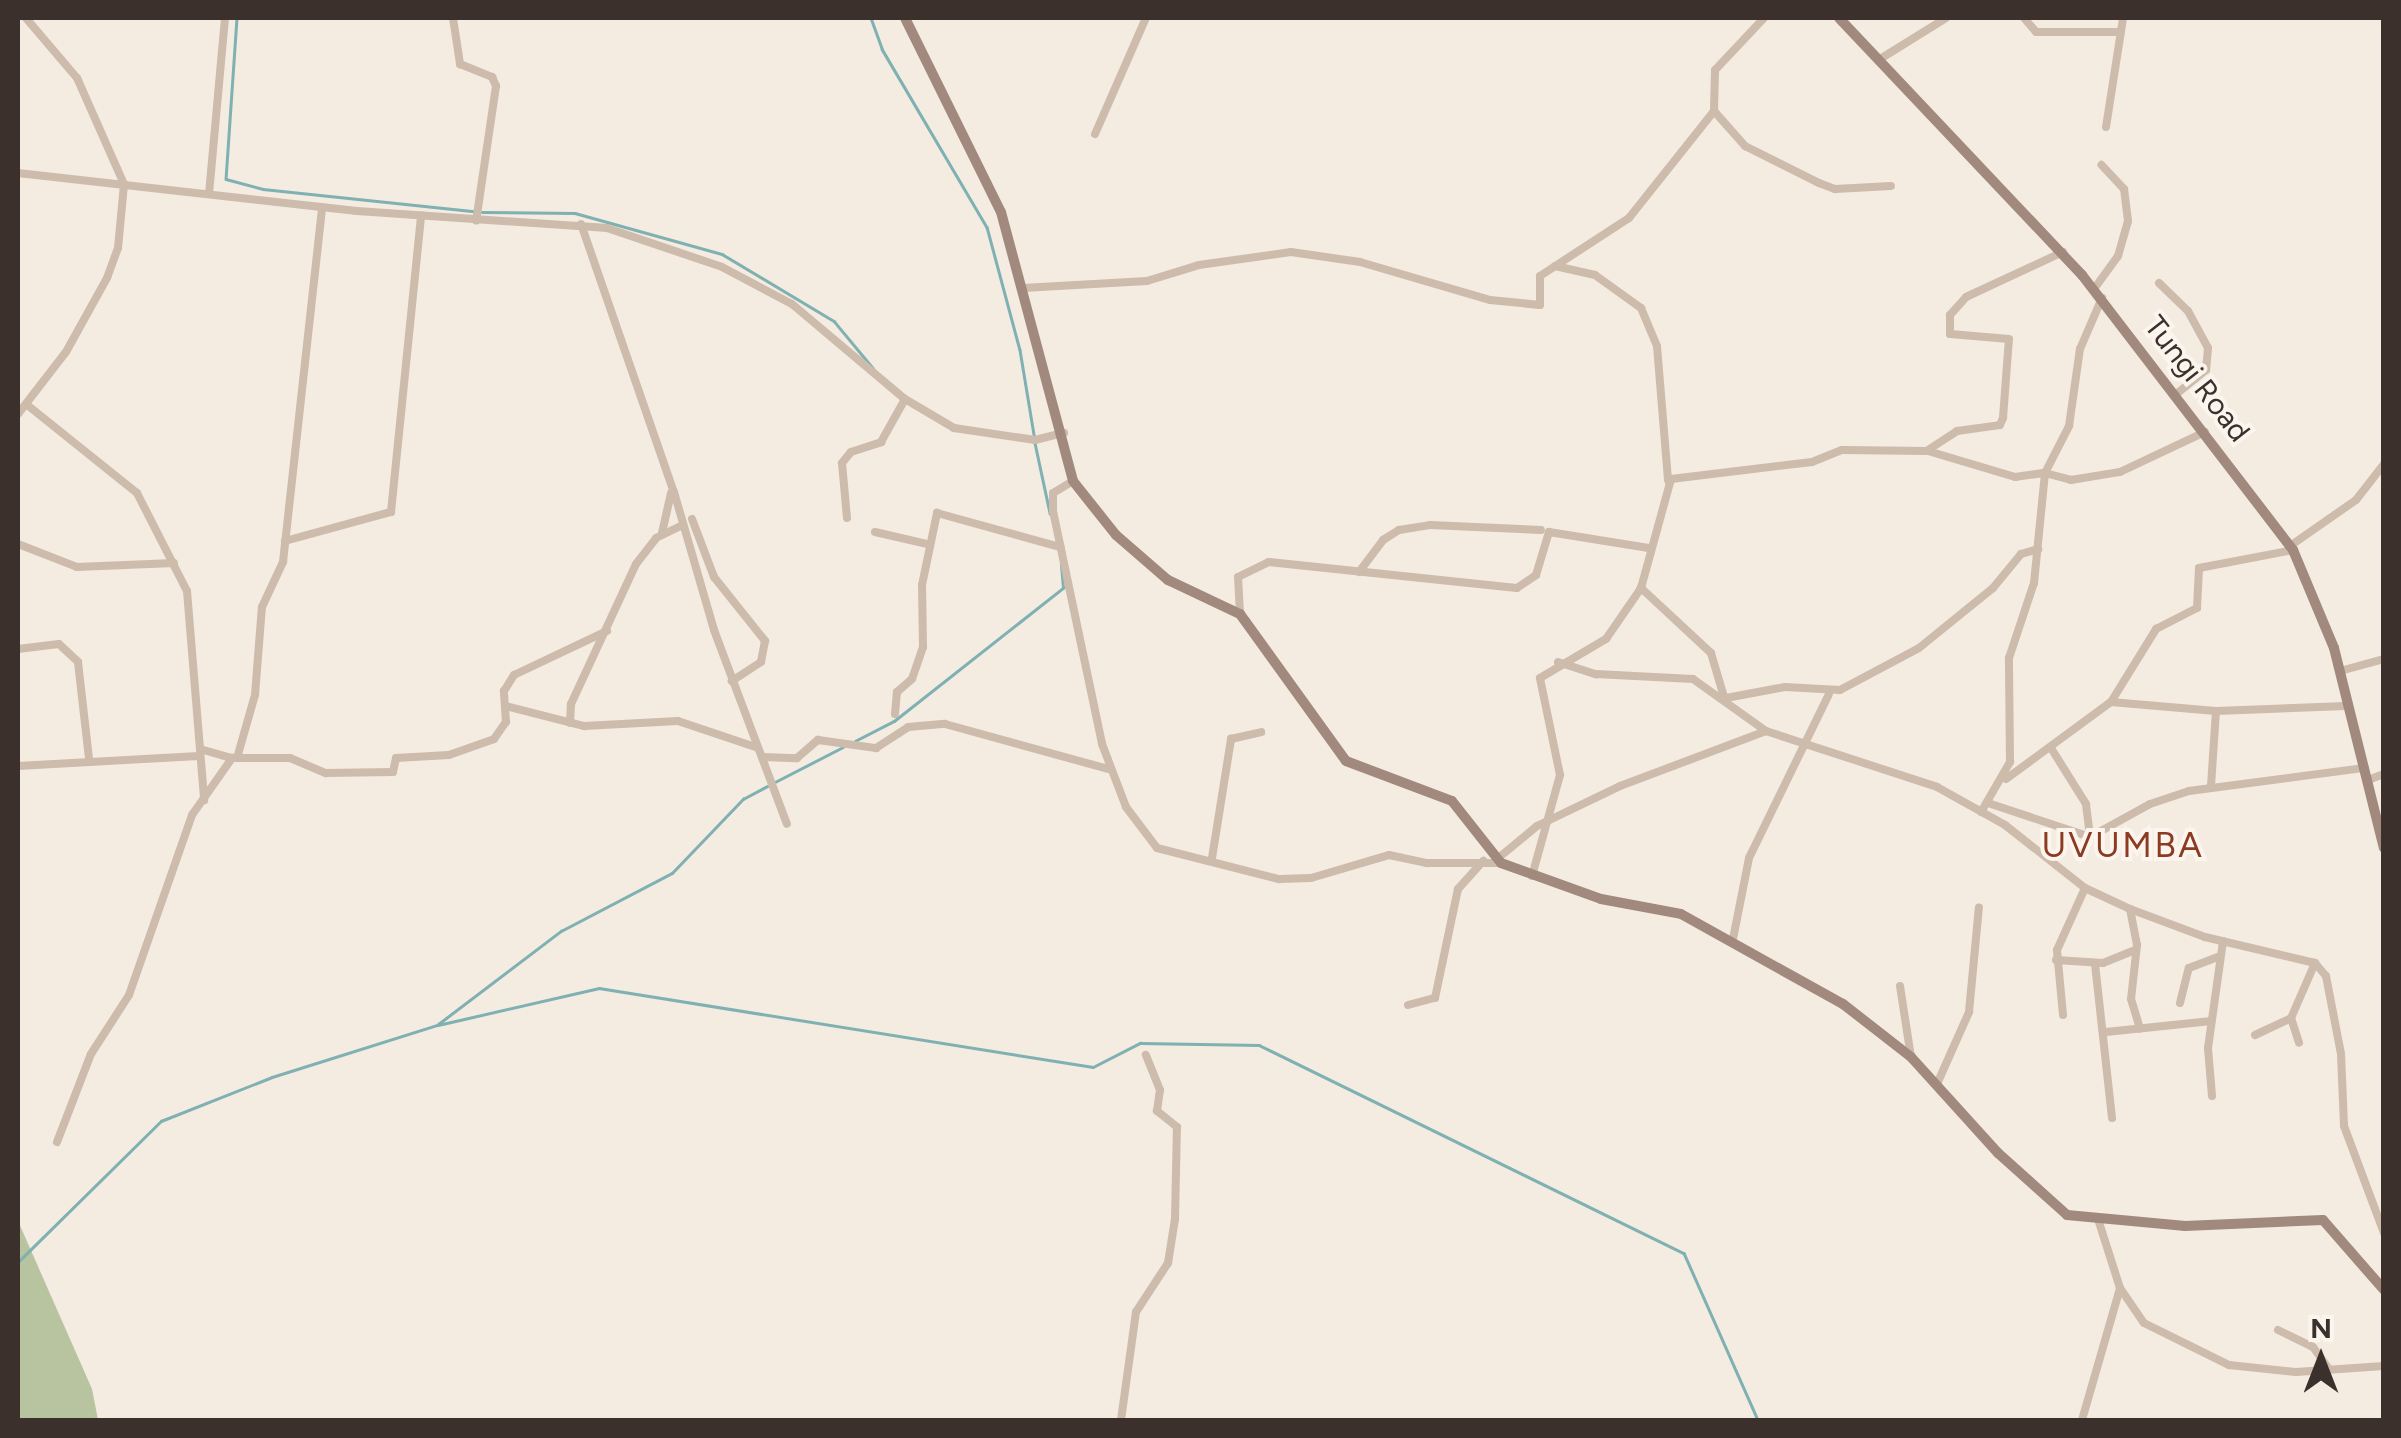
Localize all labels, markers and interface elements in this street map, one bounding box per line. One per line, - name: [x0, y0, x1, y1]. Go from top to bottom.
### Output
- street label: Tungi Road: [2137, 309, 2257, 449]
- district label: UVUMBA: [2041, 824, 2205, 866]
- north arrow: [2271, 1308, 2371, 1408]
- text: N: [2310, 1311, 2332, 1345]

